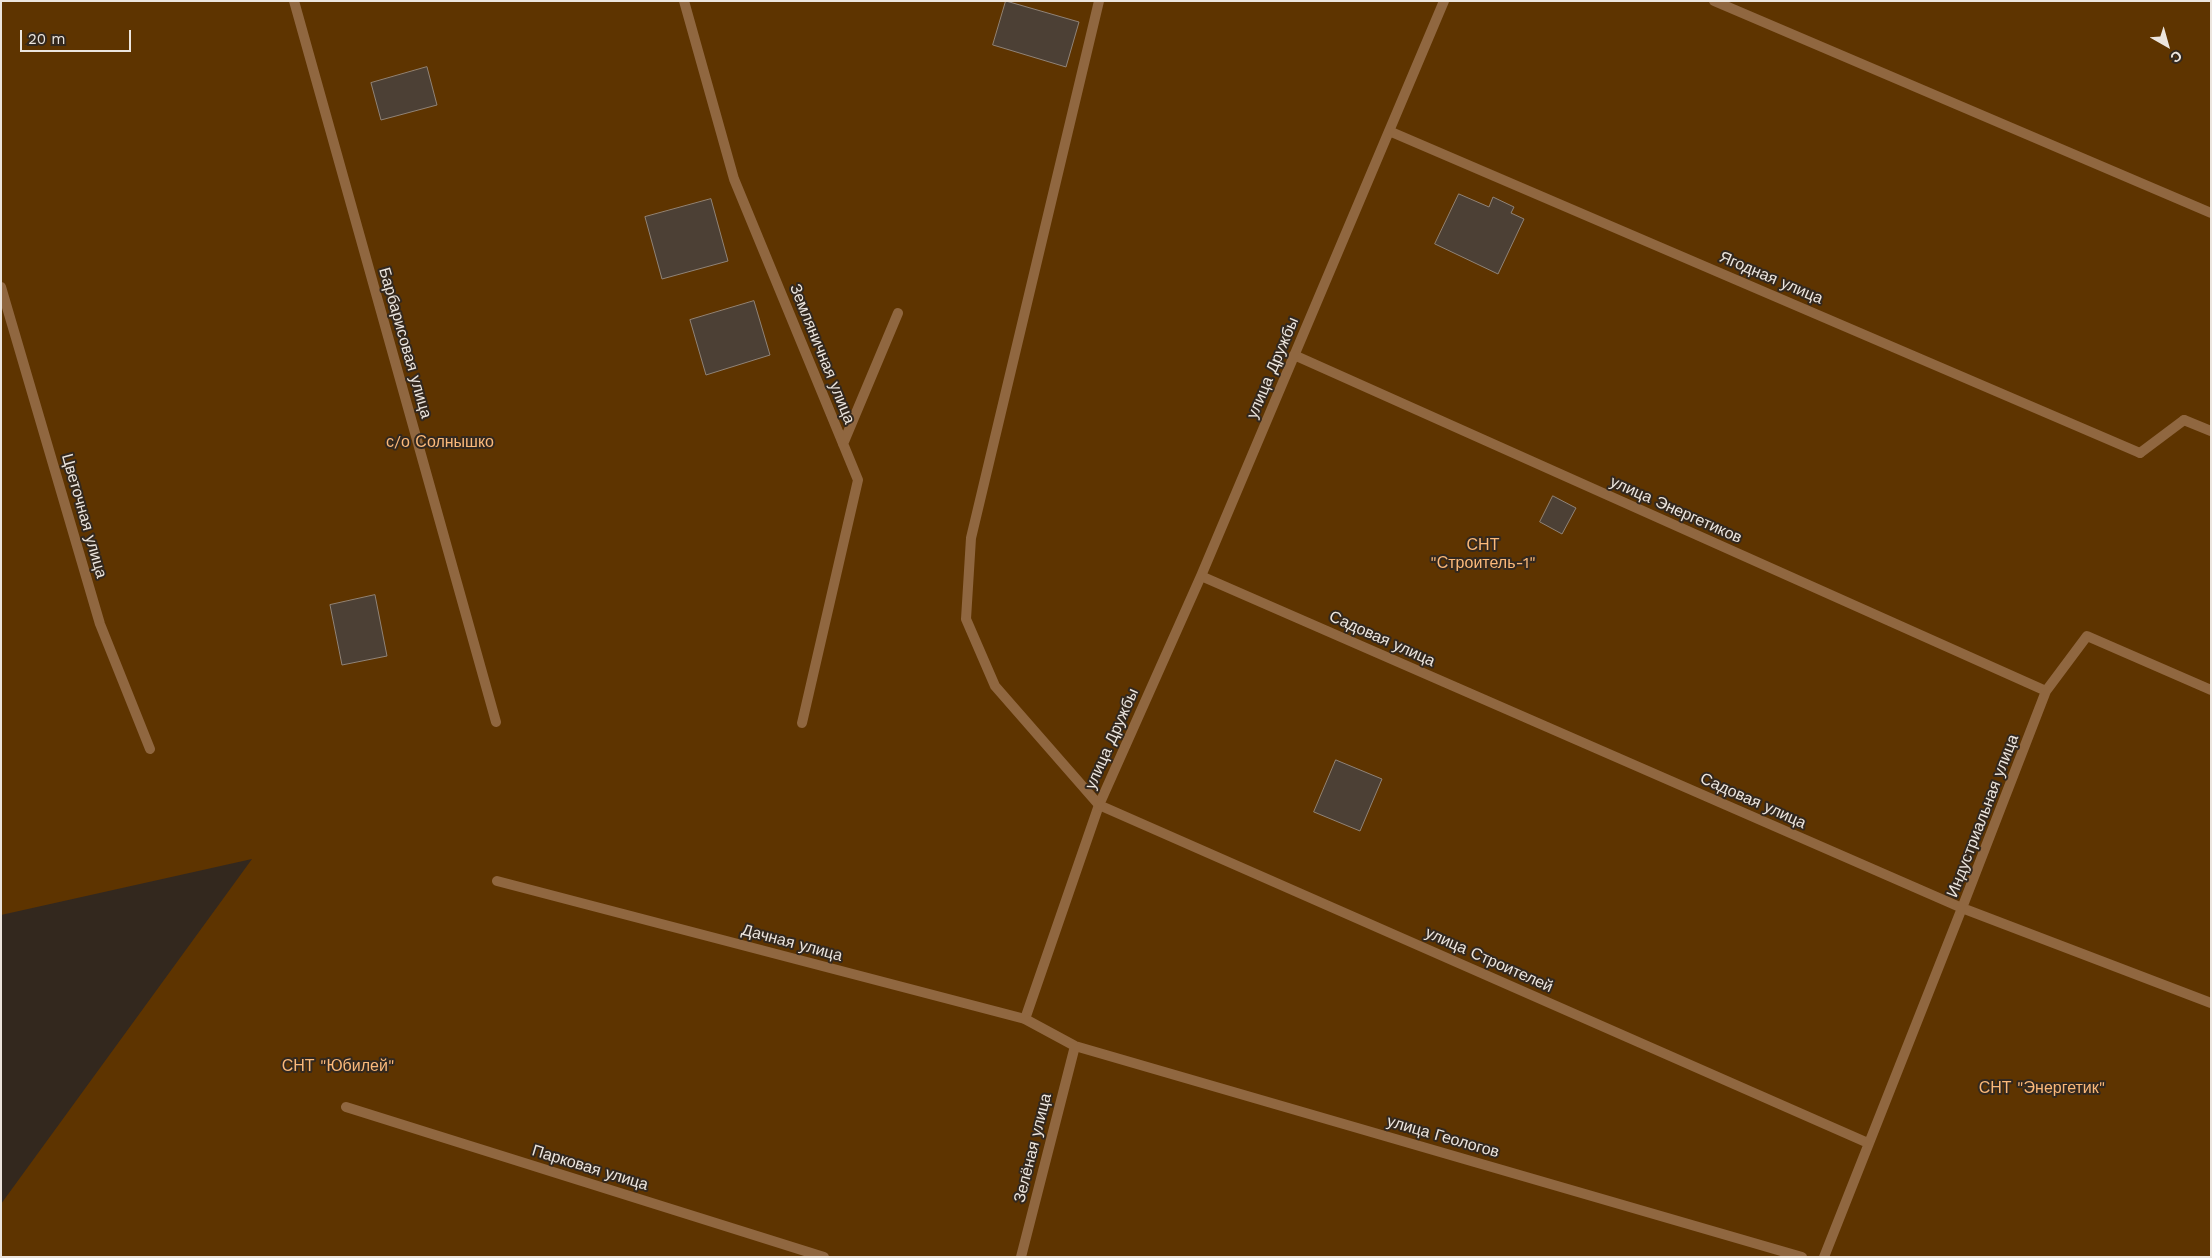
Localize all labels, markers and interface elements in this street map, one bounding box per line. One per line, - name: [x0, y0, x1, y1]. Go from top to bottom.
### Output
- scale bar: [22, 20, 134, 52]
- north arrow: [2142, 20, 2192, 70]
- text: 20 m: [28, 30, 66, 48]
- text: С: [2167, 47, 2185, 66]
- street label: Ягодная улица: [1716, 248, 1826, 308]
- street label: Барбарисовая улица: [374, 265, 436, 421]
- street label: Земляничная улица: [785, 281, 859, 427]
- street label: улица Дружбы: [1243, 314, 1303, 422]
- park label: с/о Солнышко: [386, 432, 494, 452]
- street label: Цветочная улица: [57, 452, 111, 580]
- street label: улица Энергетиков: [1607, 472, 1745, 548]
- park label: СНТ "Строитель-1": [1430, 535, 1536, 573]
- street label: Садовая улица: [1326, 607, 1438, 671]
- street label: улица Дружбы: [1081, 685, 1143, 793]
- street label: Индустриальная улица: [1943, 732, 2023, 900]
- street label: Садовая улица: [1697, 769, 1809, 833]
- street label: Дачная улица: [740, 920, 844, 966]
- street label: улица Строителей: [1422, 923, 1556, 997]
- park label: СНТ "Юбилей": [282, 1056, 394, 1076]
- park label: СНТ "Энергетик": [1979, 1078, 2105, 1098]
- street label: Зелёная улица: [1010, 1091, 1056, 1205]
- street label: улица Геологов: [1385, 1112, 1501, 1162]
- street label: Парковая улица: [529, 1141, 651, 1195]

